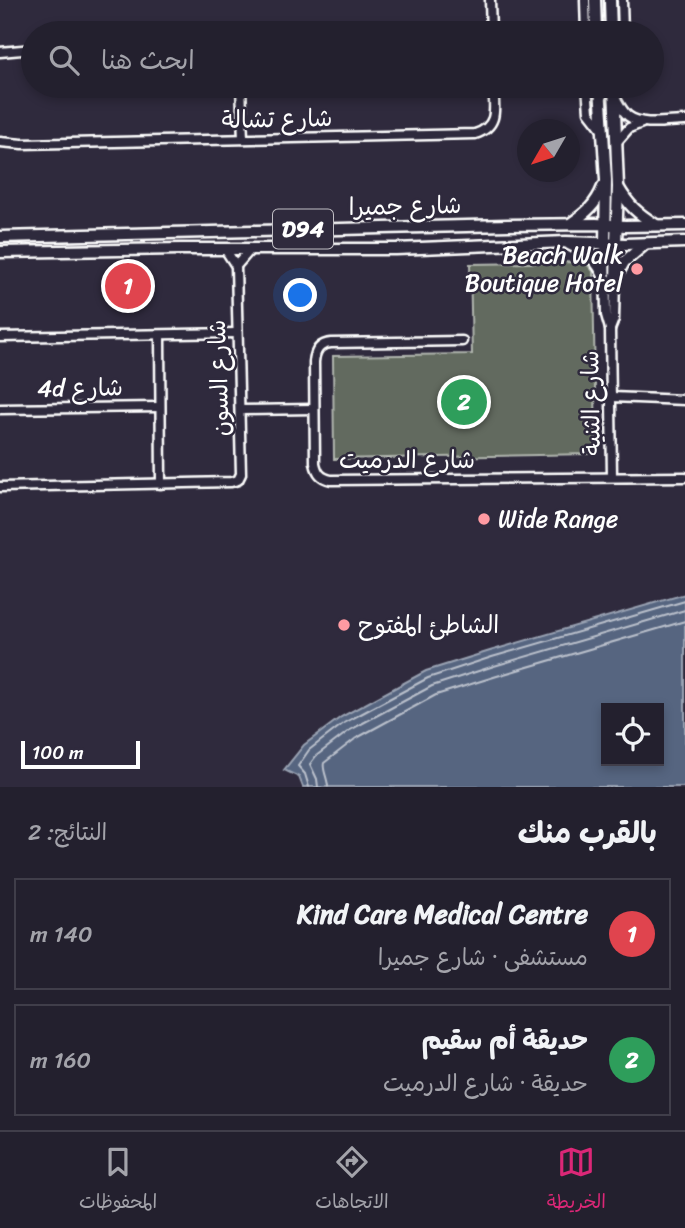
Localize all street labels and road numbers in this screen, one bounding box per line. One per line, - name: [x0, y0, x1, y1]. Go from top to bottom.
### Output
- street label: شارع تشالة: [221, 97, 333, 141]
- street label: شارع جميرا: [348, 184, 462, 228]
- road number: D94: [273, 210, 333, 248]
- street label: شارع السون: [196, 319, 242, 437]
- street label: شارع الثنية: [569, 350, 613, 456]
- street label: 4d شارع: [37, 366, 123, 410]
- street label: شارع الدرميت: [339, 439, 475, 481]

